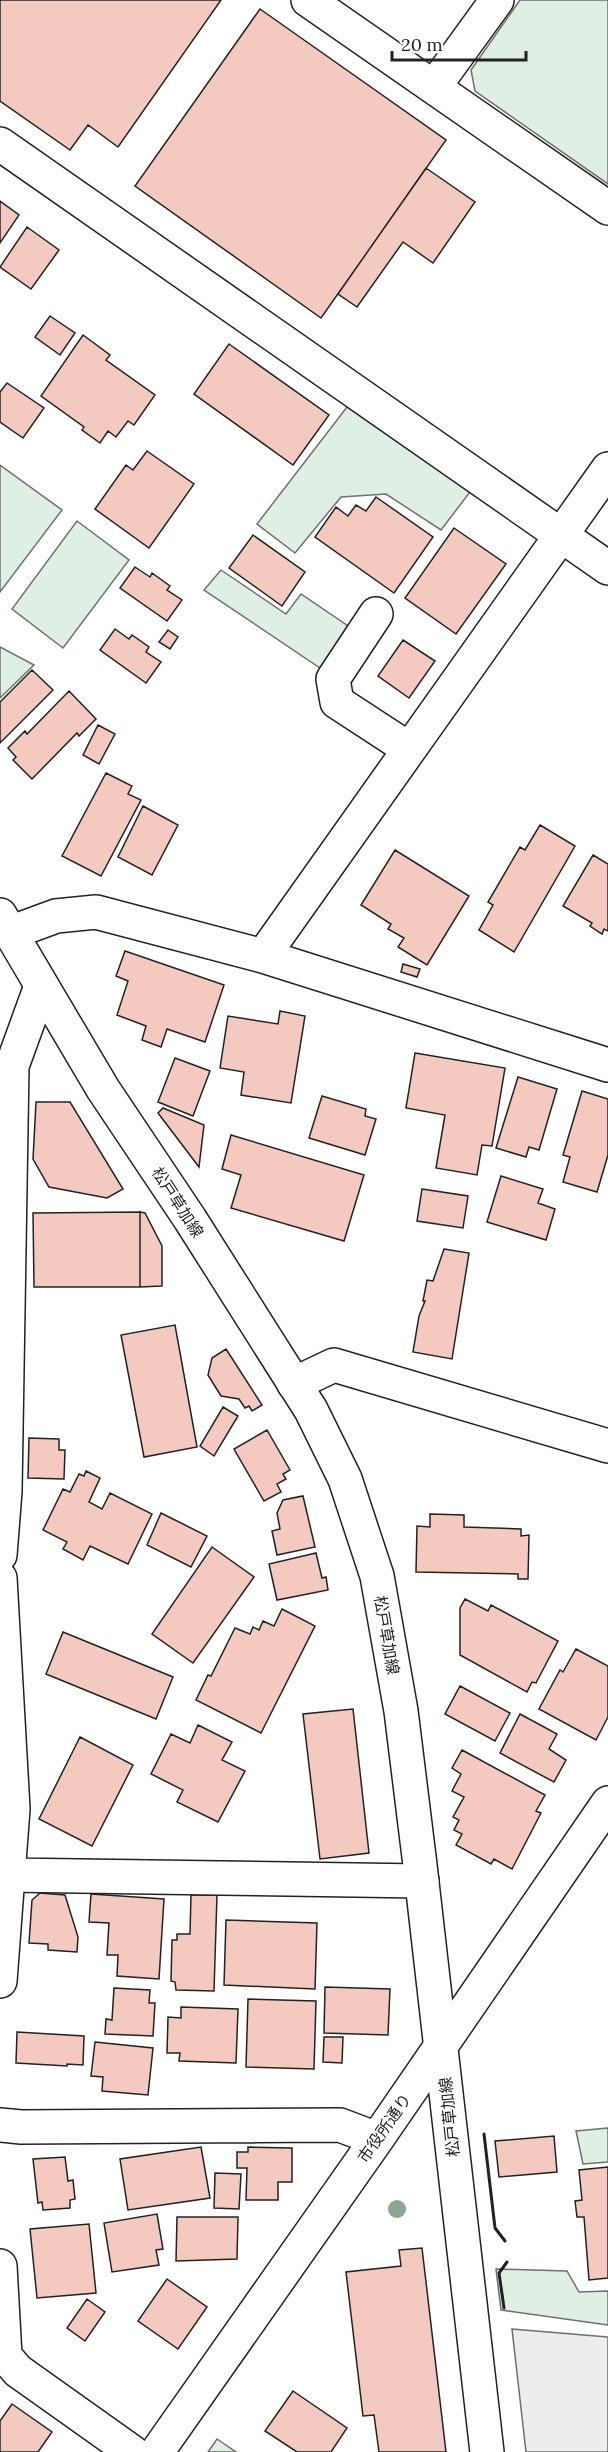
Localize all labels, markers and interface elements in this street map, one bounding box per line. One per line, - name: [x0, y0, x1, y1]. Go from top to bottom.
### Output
- scale bar: [392, 24, 526, 62]
- text: 20 m: [401, 33, 443, 56]
- street label: 松戸草加線: [148, 1163, 208, 1241]
- street label: 松戸草加線: [370, 1594, 404, 1676]
- street label: 松戸草加線: [435, 2076, 463, 2158]
- street label: 市役所通り: [353, 2089, 415, 2167]

